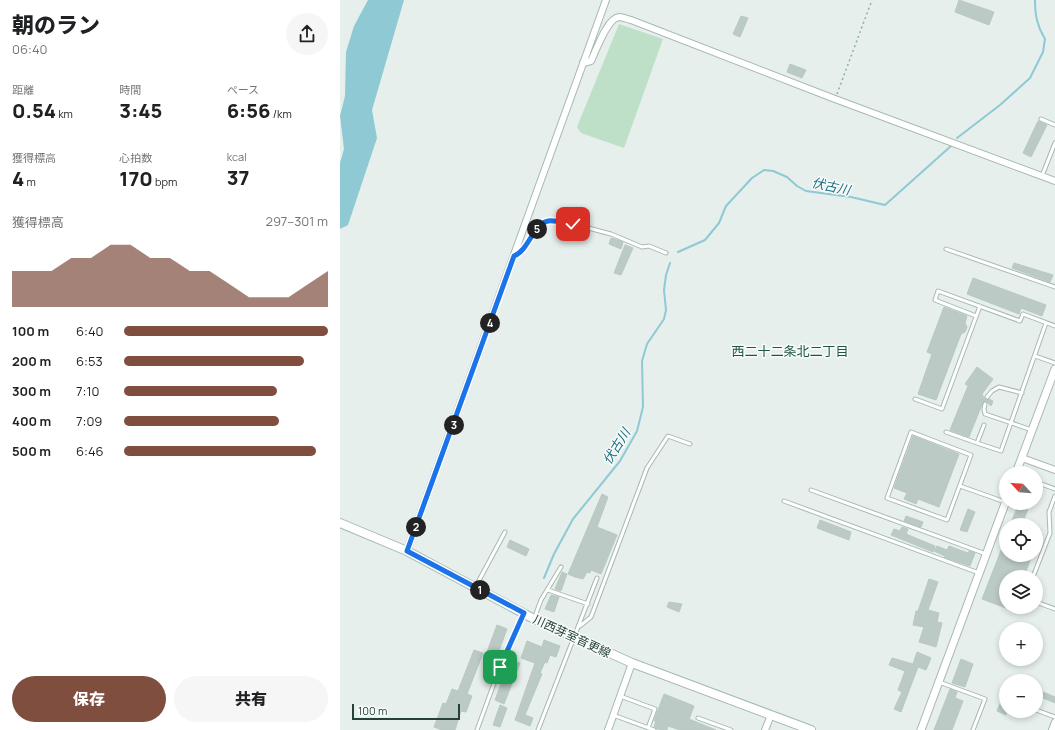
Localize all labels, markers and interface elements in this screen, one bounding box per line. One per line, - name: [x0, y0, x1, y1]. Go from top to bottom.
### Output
- text: 朝のラン: [12, 10, 100, 40]
- button: share: [286, 13, 328, 55]
- text: 06:40: [12, 40, 47, 58]
- text: 距離: [12, 82, 34, 97]
- text: 時間: [119, 82, 141, 97]
- text: ペース: [227, 82, 259, 97]
- text: 0.54: [12, 97, 56, 124]
- text: 3:45: [119, 97, 162, 124]
- text: 6:56: [227, 97, 270, 124]
- text: km: [56, 106, 73, 121]
- text: /km: [270, 106, 292, 121]
- text: kcal: [227, 149, 247, 164]
- text: 獲得標高: [12, 150, 56, 165]
- text: 心拍数: [119, 150, 152, 165]
- text: 37: [227, 164, 249, 191]
- text: 4: [12, 165, 24, 192]
- text: 170: [119, 165, 153, 192]
- water label: 伏古川: [810, 173, 854, 199]
- text: m: [24, 174, 36, 189]
- text: bpm: [153, 174, 177, 189]
- pin: [556, 207, 590, 241]
- text: 297–301 m: [266, 212, 328, 230]
- text: 獲得標高: [12, 213, 64, 231]
- icon: check: [562, 213, 584, 235]
- pin: 5: [527, 219, 547, 239]
- text: 5: [534, 221, 540, 236]
- pin: 4: [480, 313, 500, 333]
- text: 4: [487, 315, 493, 330]
- text: 100 m: [12, 322, 49, 340]
- text: 6:40: [76, 322, 104, 340]
- district label: 西二十二条北二丁目: [731, 342, 849, 360]
- text: 200 m: [12, 352, 51, 370]
- text: 6:53: [76, 352, 103, 370]
- text: 300 m: [12, 382, 51, 400]
- text: 7:10: [76, 382, 99, 400]
- text: 400 m: [12, 412, 51, 430]
- text: 7:09: [76, 412, 102, 430]
- pin: 3: [444, 415, 464, 435]
- text: 3: [451, 417, 457, 432]
- water label: 伏古川: [598, 423, 635, 467]
- text: 500 m: [12, 442, 51, 460]
- text: 6:46: [76, 442, 104, 460]
- north arrow: [999, 466, 1043, 510]
- map controls: [999, 466, 1043, 718]
- pin: 2: [406, 517, 426, 537]
- button: locate: [999, 518, 1043, 562]
- text: 2: [413, 519, 419, 534]
- button: layers: [999, 570, 1043, 614]
- pin: 1: [470, 580, 490, 600]
- text: 1: [478, 582, 482, 597]
- street label: 川西芽室音更線: [530, 611, 614, 661]
- button: +: [999, 622, 1043, 666]
- pin: [483, 650, 517, 684]
- icon: arrive: [489, 656, 511, 678]
- button: −: [999, 674, 1043, 718]
- button: 保存: [12, 676, 166, 722]
- button: 共有: [174, 676, 328, 722]
- scale bar: [352, 702, 460, 721]
- text: 100 m: [358, 703, 387, 718]

